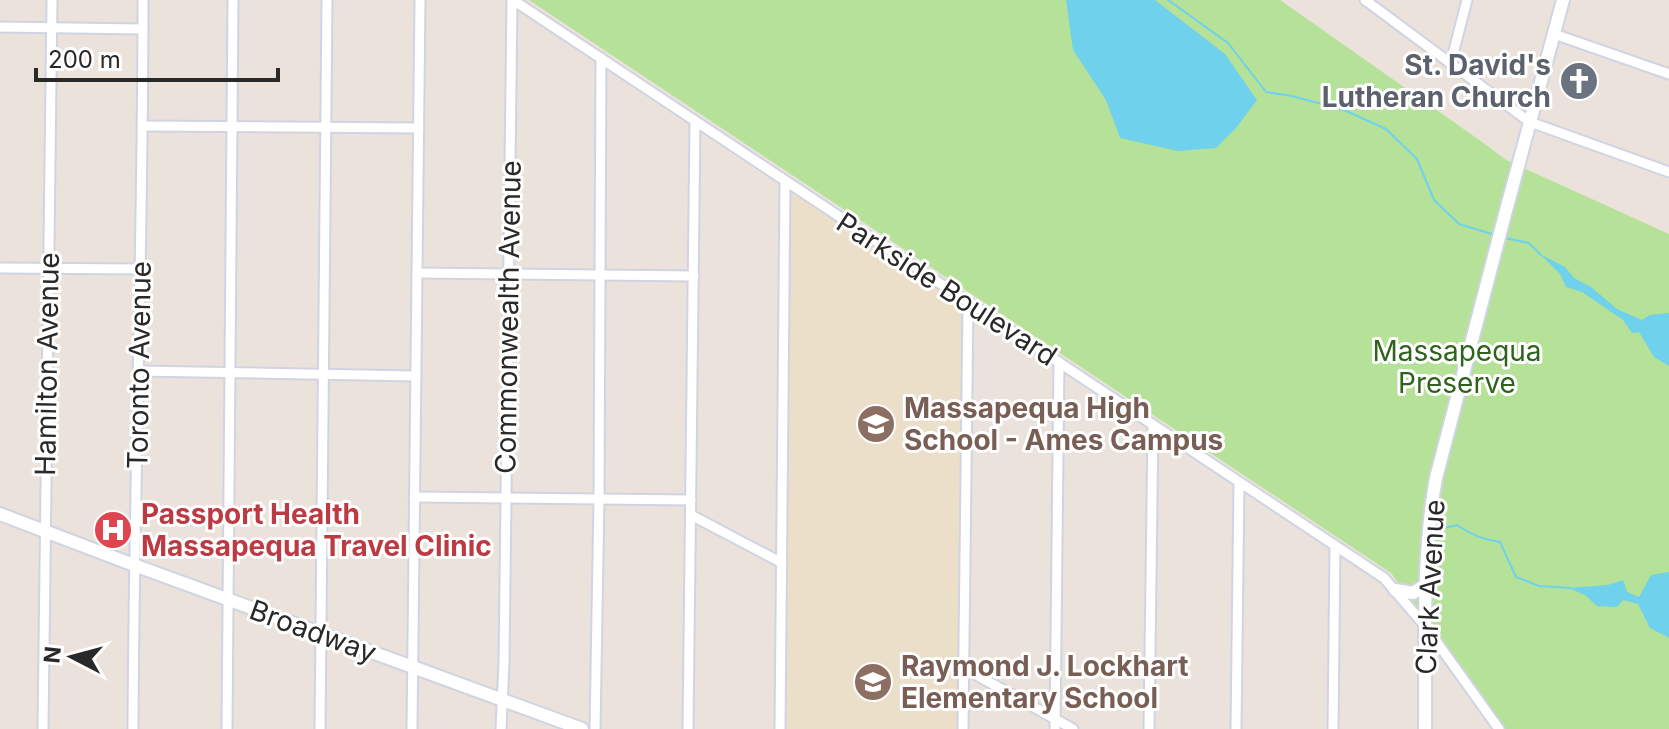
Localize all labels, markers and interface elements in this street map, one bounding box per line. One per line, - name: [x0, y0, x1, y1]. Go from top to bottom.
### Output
- scale bar: [36, 32, 278, 82]
- text: 200 m: [48, 45, 121, 74]
- place label: St. David's Lutheran Church: [1322, 48, 1551, 114]
- church icon: St. David's Lutheran Church: [1558, 60, 1600, 102]
- street label: Commonwealth Avenue: [488, 160, 528, 474]
- street label: Parkside Boulevard: [831, 205, 1063, 373]
- street label: Hamilton Avenue: [28, 252, 66, 476]
- street label: Toronto Avenue: [120, 261, 158, 469]
- park label: Massapequa Preserve: [1372, 334, 1542, 400]
- place label: Massapequa High School - Ames Campus: [904, 391, 1223, 457]
- school or university icon: Massapequa High School - Ames Campus: [855, 403, 897, 445]
- place label: Passport Health Massapequa Travel Clinic: [141, 497, 492, 563]
- street label: Clark Avenue: [1408, 498, 1452, 676]
- hospital icon: Passport Health Massapequa Travel Clinic: [92, 509, 134, 551]
- street label: Broadway: [245, 592, 381, 670]
- north arrow: [32, 617, 112, 697]
- text: N: [38, 645, 66, 665]
- place label: Raymond J. Lockhart Elementary School: [901, 649, 1188, 715]
- school or university icon: Raymond J. Lockhart Elementary School: [852, 661, 894, 703]

